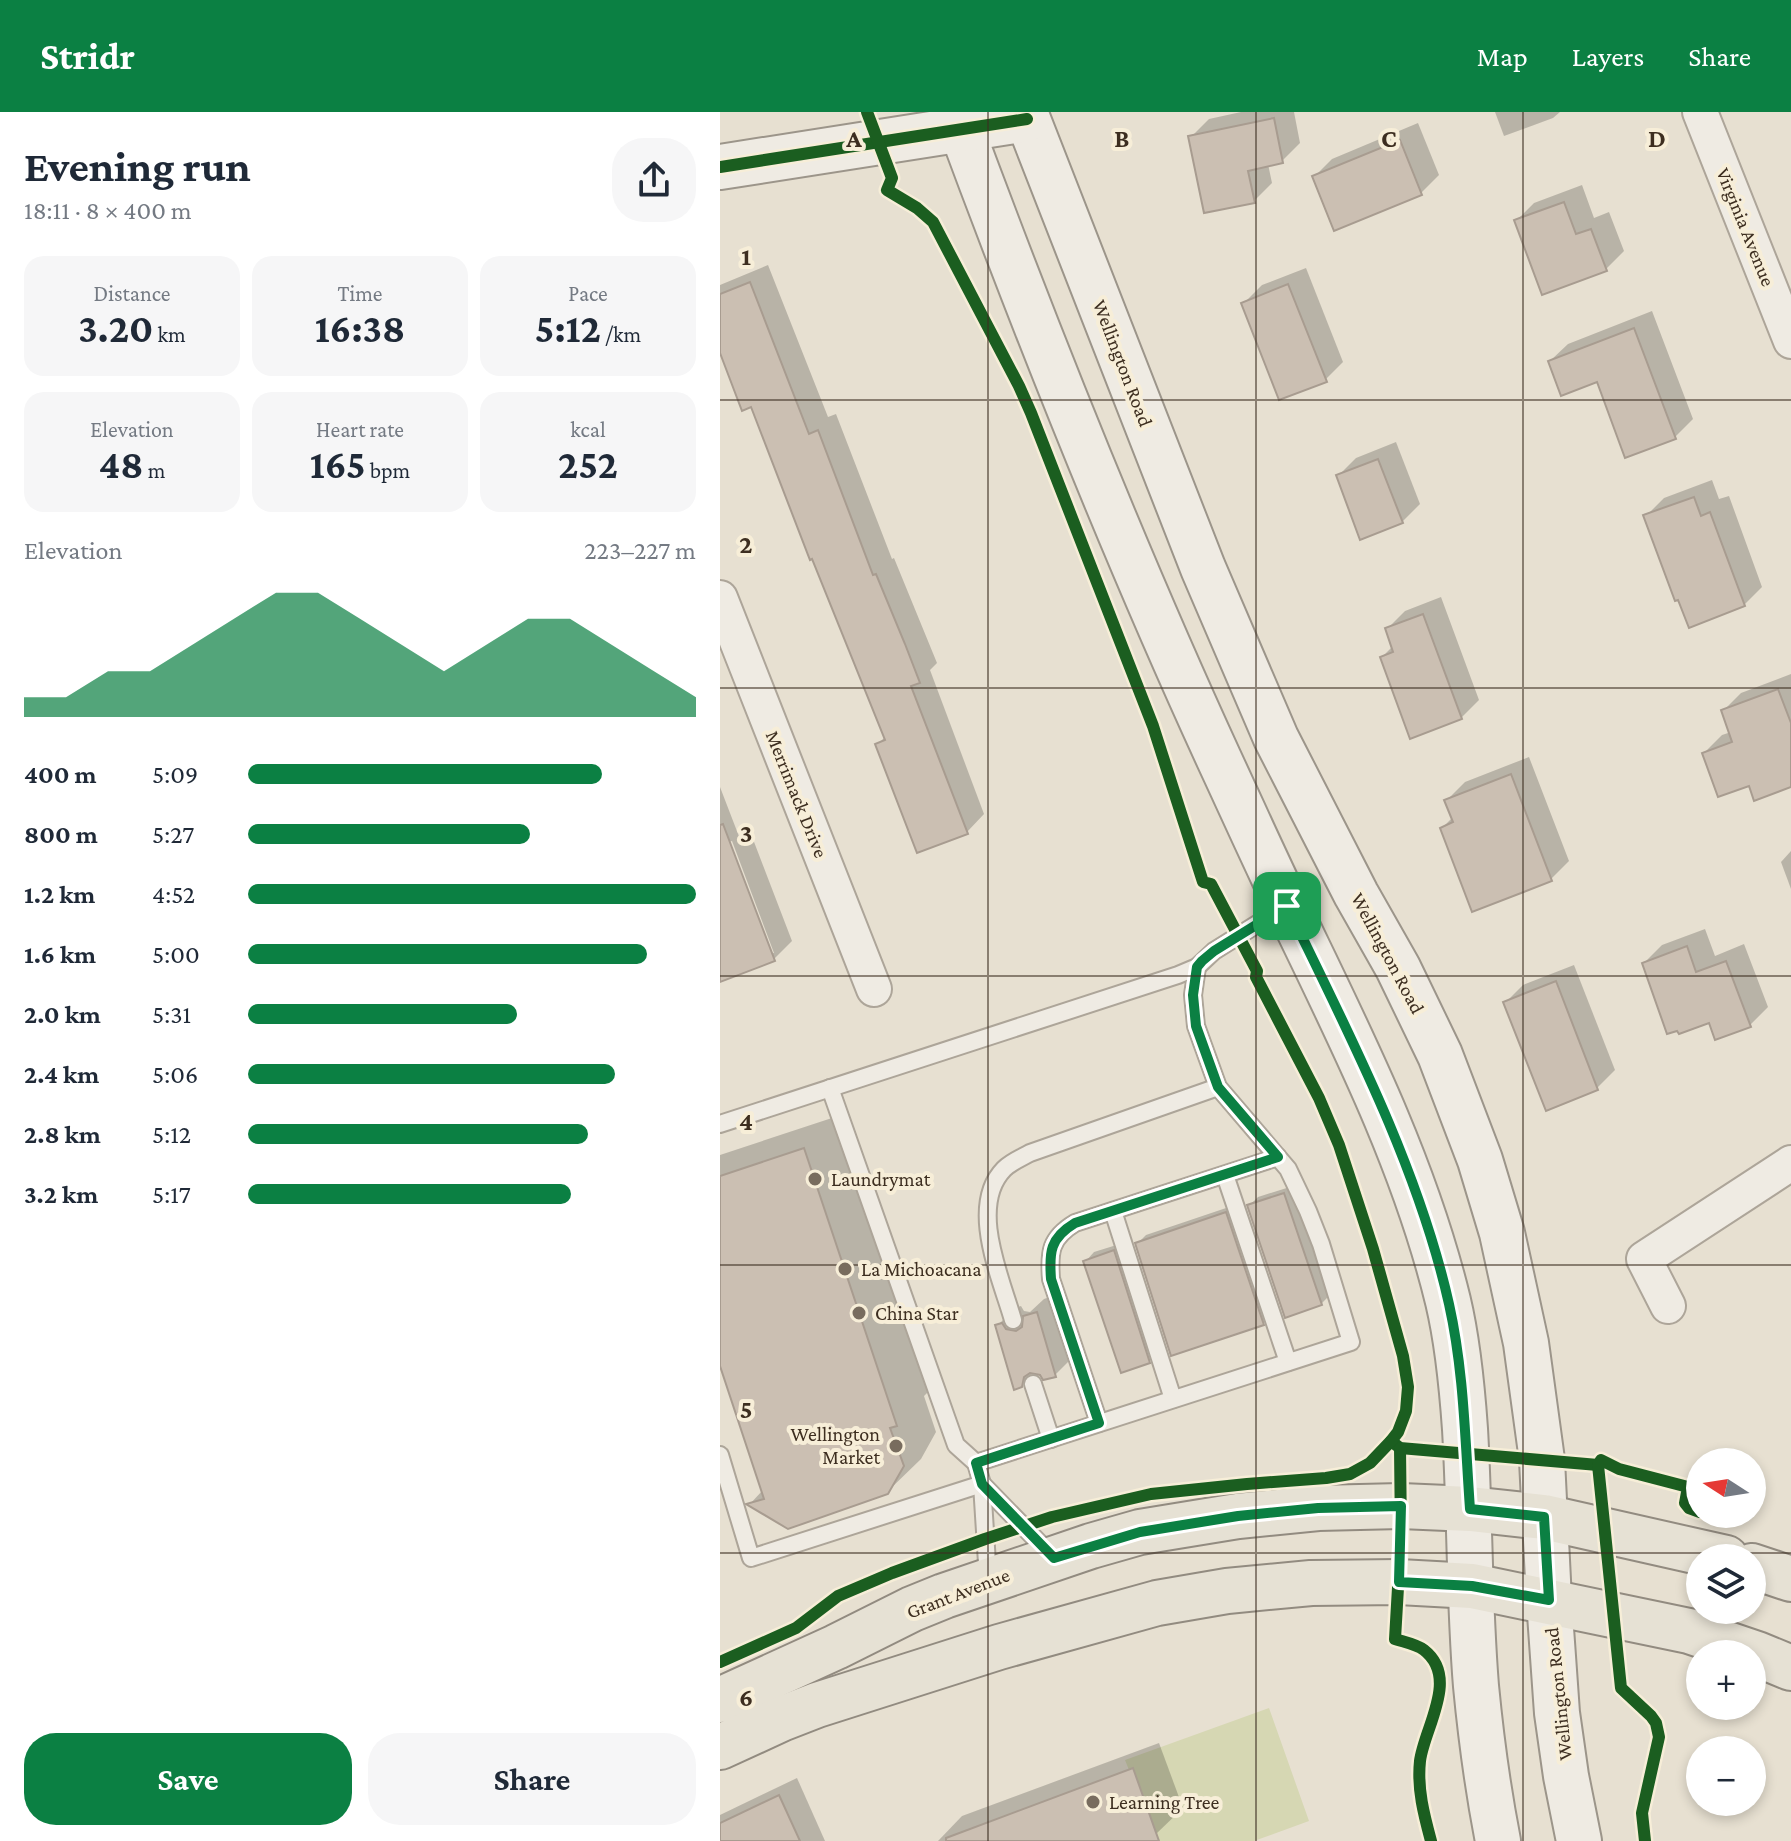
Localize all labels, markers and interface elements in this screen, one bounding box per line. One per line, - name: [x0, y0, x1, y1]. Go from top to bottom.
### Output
- text: Stridr: [40, 35, 135, 77]
- text: Map: [1477, 41, 1528, 72]
- text: Layers: [1572, 41, 1644, 72]
- text: Share: [1688, 41, 1751, 72]
- text: A: [845, 124, 862, 153]
- text: B: [1114, 124, 1130, 153]
- text: C: [1381, 124, 1397, 153]
- text: D: [1648, 124, 1666, 153]
- button: share: [612, 138, 696, 222]
- text: Evening run: [24, 142, 251, 190]
- street label: Virginia Avenue: [1711, 165, 1780, 290]
- text: 18:11 · 8 × 400 m: [24, 196, 192, 225]
- text: 1: [741, 242, 751, 271]
- text: Distance: [94, 281, 170, 306]
- text: Time: [337, 281, 383, 306]
- text: Pace: [568, 281, 608, 306]
- street label: Wellington Road: [1088, 297, 1157, 430]
- text: 3.20: [78, 306, 153, 351]
- text: 16:38: [315, 306, 405, 351]
- text: 5:12: [535, 306, 601, 351]
- text: km: [153, 322, 186, 347]
- text: /km: [601, 322, 641, 347]
- text: Elevation: [90, 417, 174, 442]
- text: Heart rate: [316, 417, 404, 442]
- text: kcal: [570, 417, 606, 442]
- text: 48: [99, 442, 144, 487]
- text: 165: [310, 442, 366, 487]
- text: 252: [558, 442, 618, 487]
- text: m: [144, 458, 165, 483]
- text: bpm: [366, 458, 410, 483]
- text: 2: [739, 530, 753, 559]
- text: Elevation: [24, 536, 122, 565]
- text: 223–227 m: [584, 536, 696, 565]
- street label: Merrimack Drive: [761, 727, 833, 861]
- text: 400 m: [24, 760, 97, 789]
- text: 5:09: [152, 760, 198, 789]
- text: 3: [740, 819, 752, 848]
- text: 800 m: [24, 820, 98, 849]
- text: 5:27: [152, 820, 194, 849]
- pin: [1253, 872, 1321, 940]
- text: 1.2 km: [24, 880, 95, 909]
- text: 4:52: [152, 880, 195, 909]
- icon: arrive: [1265, 884, 1309, 928]
- street label: Wellington Road: [1346, 889, 1429, 1018]
- text: 1.6 km: [24, 940, 96, 969]
- text: 5:00: [152, 940, 200, 969]
- text: 2.0 km: [24, 1000, 101, 1029]
- text: 5:31: [152, 1000, 191, 1029]
- text: 2.4 km: [24, 1060, 99, 1089]
- text: 5:06: [152, 1060, 198, 1089]
- text: 4: [739, 1107, 753, 1136]
- text: 2.8 km: [24, 1120, 101, 1149]
- text: 5:12: [152, 1120, 191, 1149]
- place label: Laundrymat: [831, 1168, 931, 1191]
- marker: Laundrymat: [806, 1170, 824, 1188]
- text: 3.2 km: [24, 1180, 98, 1209]
- text: 5:17: [152, 1180, 191, 1209]
- place label: La Michoacana: [861, 1258, 982, 1280]
- marker: La Michoacana: [836, 1260, 854, 1278]
- place label: China Star: [875, 1302, 959, 1324]
- marker: China Star: [850, 1304, 868, 1322]
- text: 5: [740, 1395, 752, 1424]
- place label: Wellington Market: [790, 1423, 880, 1468]
- marker: Wellington Market: [887, 1437, 905, 1455]
- north arrow: [1686, 1448, 1766, 1528]
- map controls: [1686, 1448, 1766, 1816]
- button: layers: [1686, 1544, 1766, 1624]
- street label: Grant Avenue: [903, 1563, 1013, 1623]
- street label: Wellington Road: [1540, 1626, 1577, 1762]
- button: +: [1686, 1640, 1766, 1720]
- text: 6: [739, 1683, 753, 1712]
- button: Save: [24, 1733, 352, 1825]
- button: Share: [368, 1733, 696, 1825]
- button: −: [1686, 1736, 1766, 1816]
- place label: Learning Tree: [1109, 1791, 1220, 1814]
- marker: Learning Tree: [1084, 1793, 1102, 1811]

